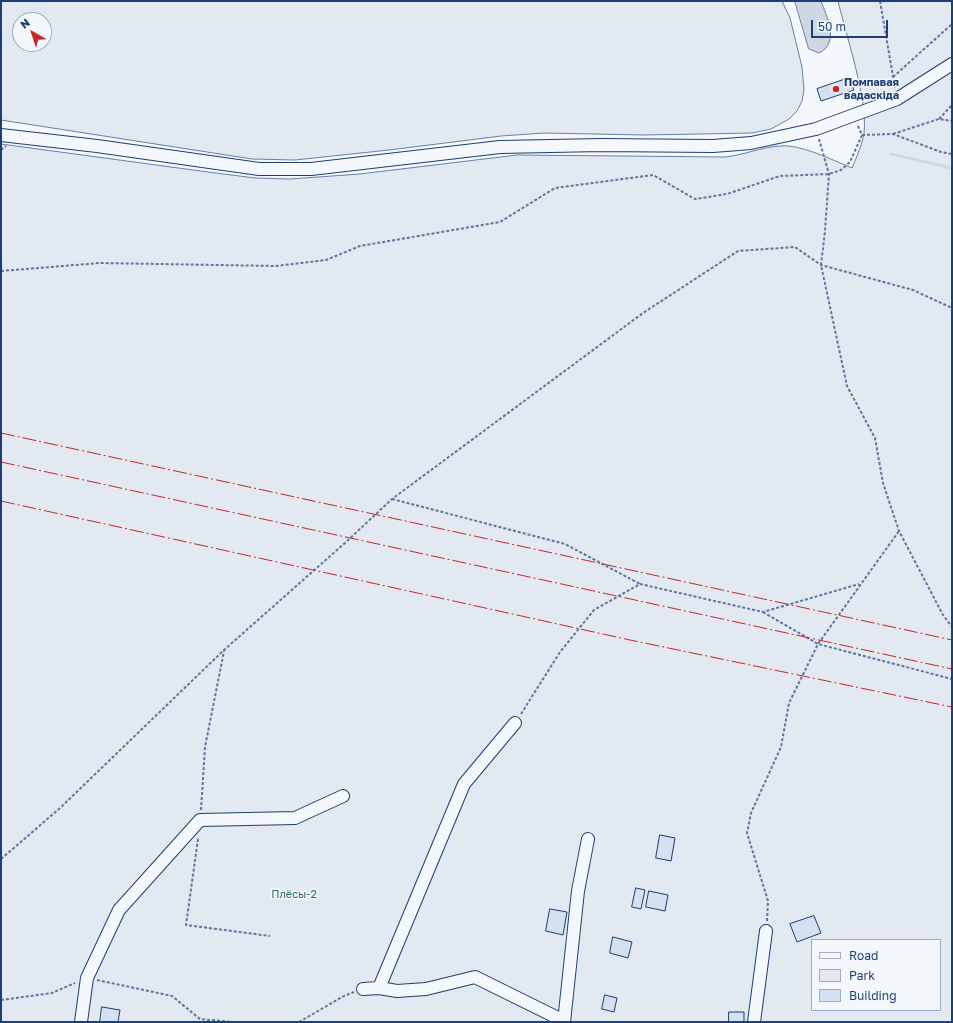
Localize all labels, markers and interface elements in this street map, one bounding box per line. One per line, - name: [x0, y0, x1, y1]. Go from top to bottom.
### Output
- north arrow: [12, 12, 52, 52]
- scale bar: [813, 12, 890, 38]
- text: N: [17, 15, 32, 31]
- text: 50 m: [818, 19, 846, 34]
- place label: Помпавая вадаскіда: [844, 76, 899, 102]
- marker: Помпавая вадаскіда: [831, 84, 841, 94]
- park label: Плёсы-2: [271, 888, 317, 902]
- legend: [811, 939, 941, 1011]
- text: Road: [849, 948, 878, 963]
- text: Park: [849, 968, 875, 983]
- text: Building: [849, 988, 897, 1003]

